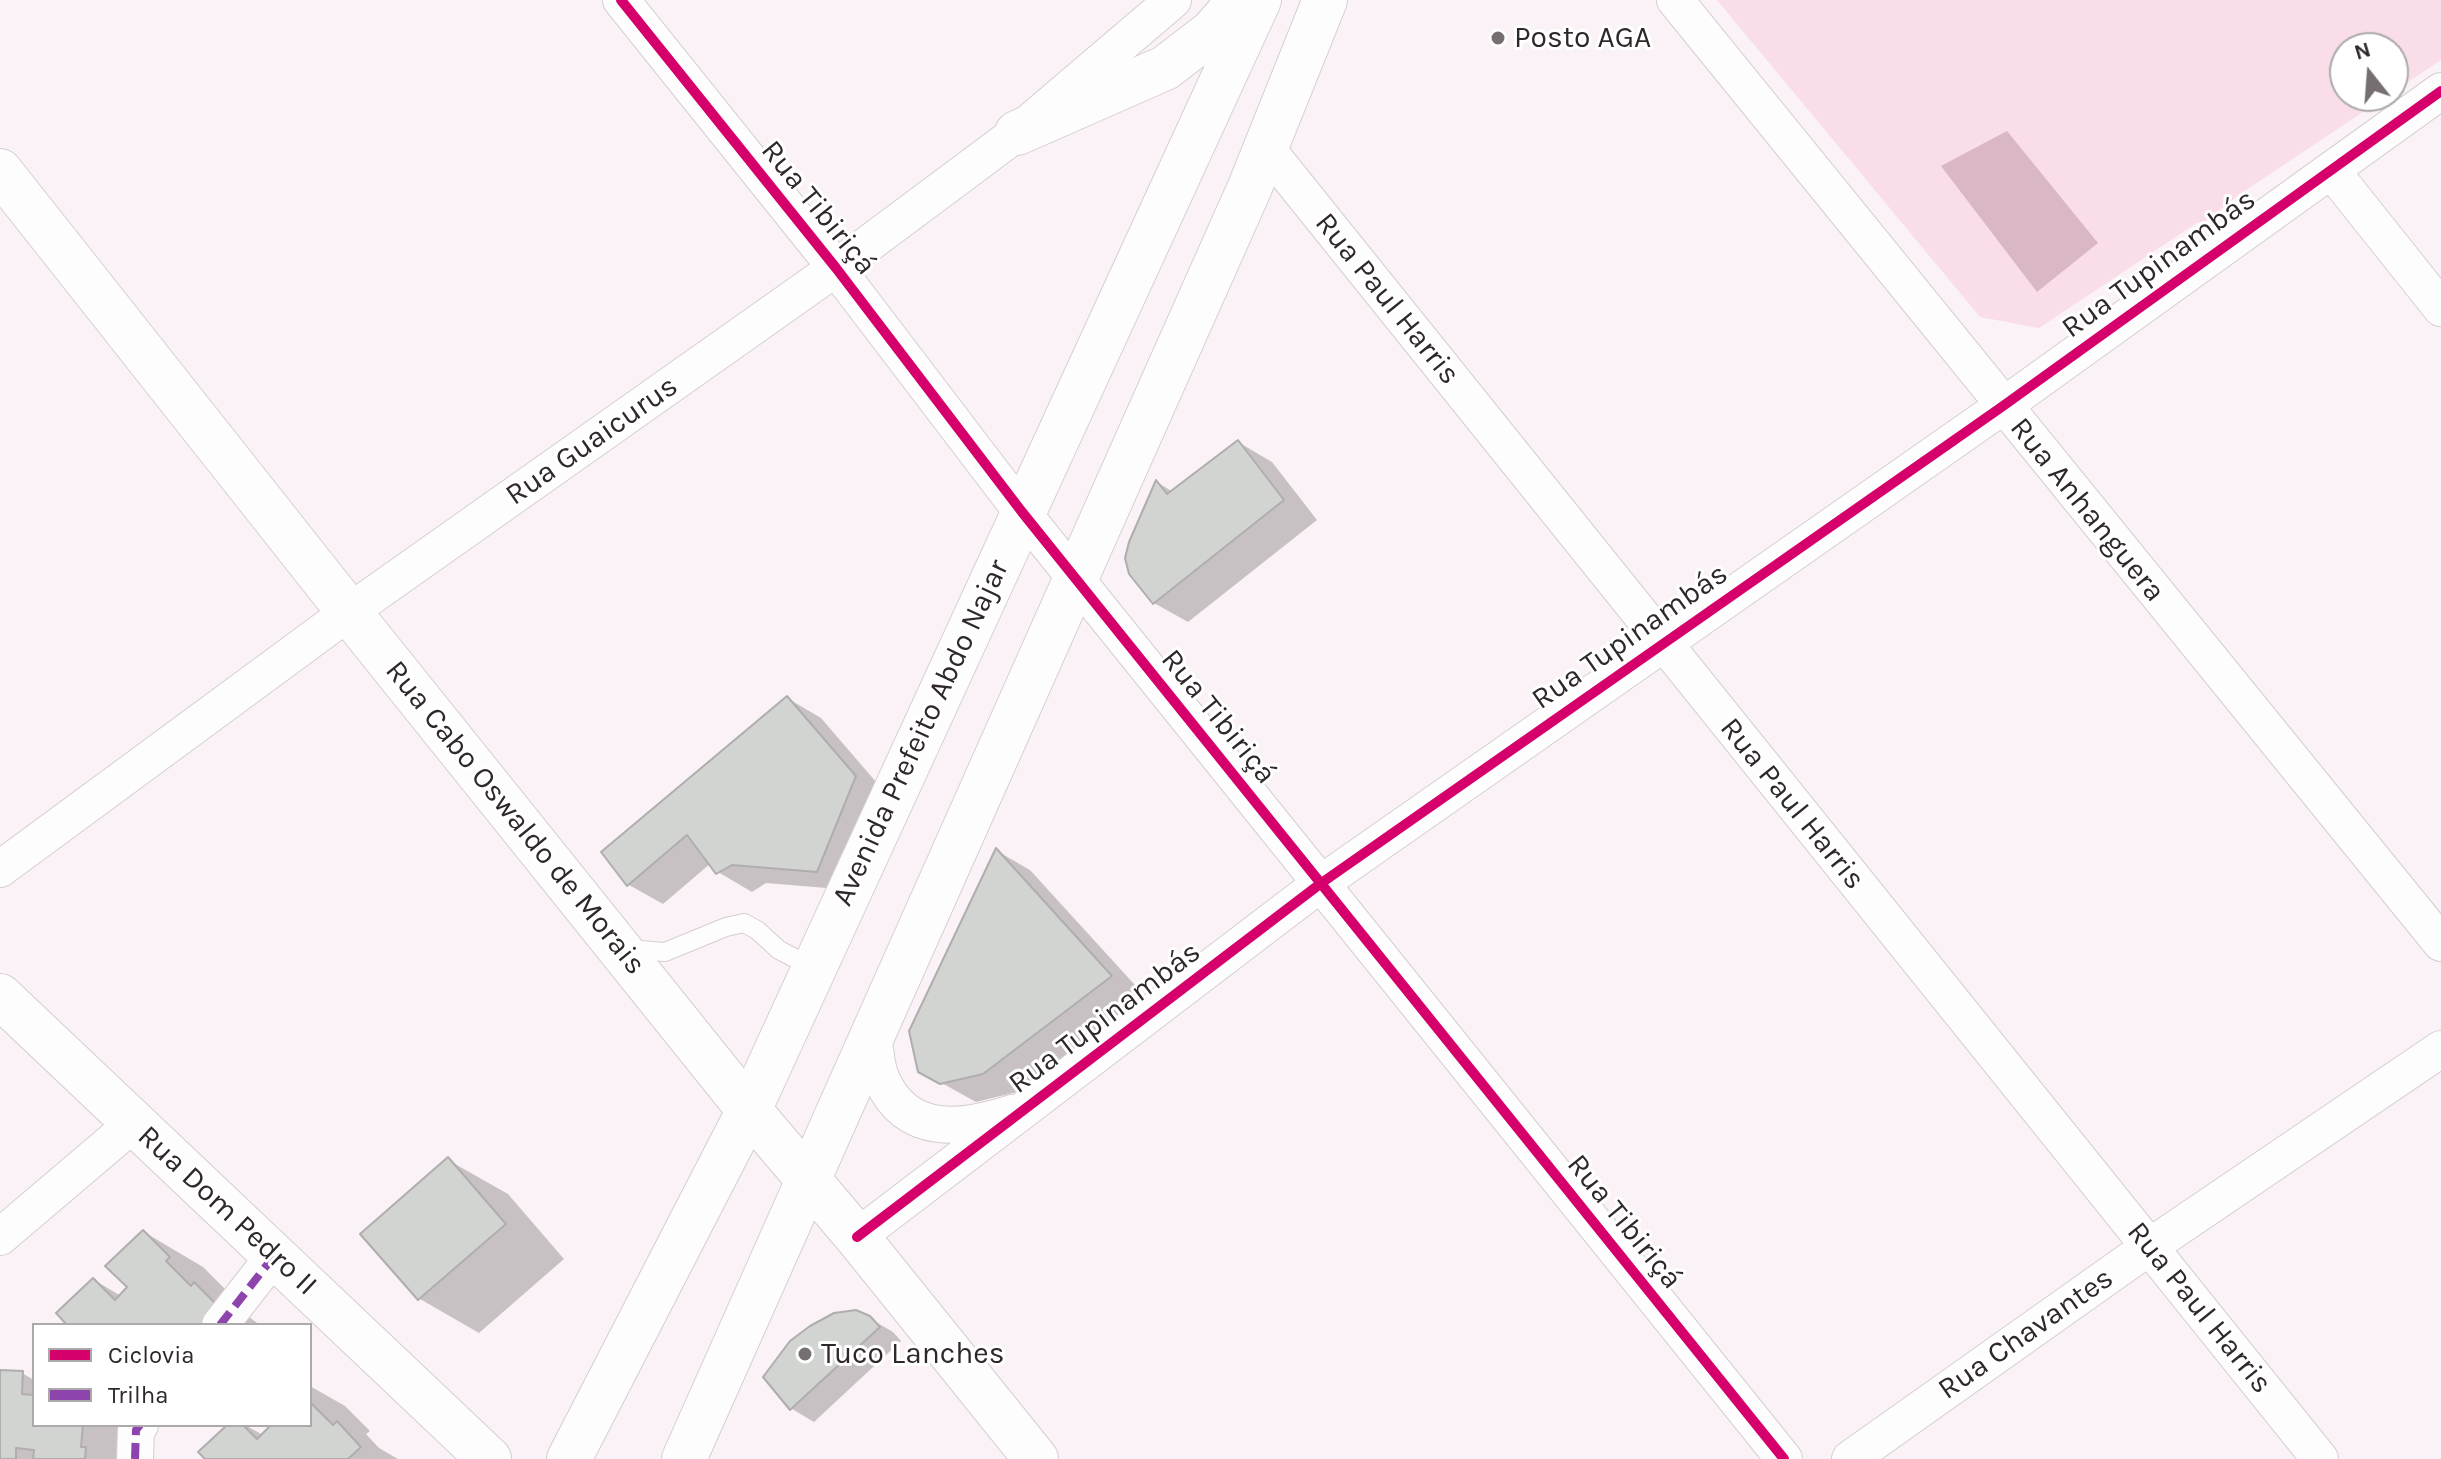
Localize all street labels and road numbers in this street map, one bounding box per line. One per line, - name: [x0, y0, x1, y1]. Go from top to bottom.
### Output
- street label: Rua Tibiriçá: [753, 133, 883, 283]
- street label: Rua Tupinambás: [2055, 182, 2263, 346]
- street label: Rua Paul Harris: [1307, 206, 1467, 392]
- street label: Rua Guaicurus: [499, 368, 685, 514]
- street label: Rua Anhanguera: [2002, 411, 2172, 609]
- street label: Avenida Prefeito Abdo Najar: [825, 554, 1017, 912]
- street label: Rua Tupinambás: [1525, 556, 1735, 718]
- street label: Rua Tibiriçá: [1153, 642, 1283, 792]
- street label: Rua Cabo Oswaldo de Morais: [377, 654, 653, 982]
- street label: Rua Paul Harris: [1712, 711, 1872, 897]
- street label: Rua Tupinambás: [1002, 934, 1208, 1102]
- street label: Rua Dom Pedro II: [130, 1119, 324, 1303]
- street label: Rua Tibiriçá: [1559, 1147, 1689, 1297]
- street label: Rua Paul Harris: [2119, 1215, 2279, 1401]
- street label: Rua Chavantes: [1932, 1260, 2120, 1408]

